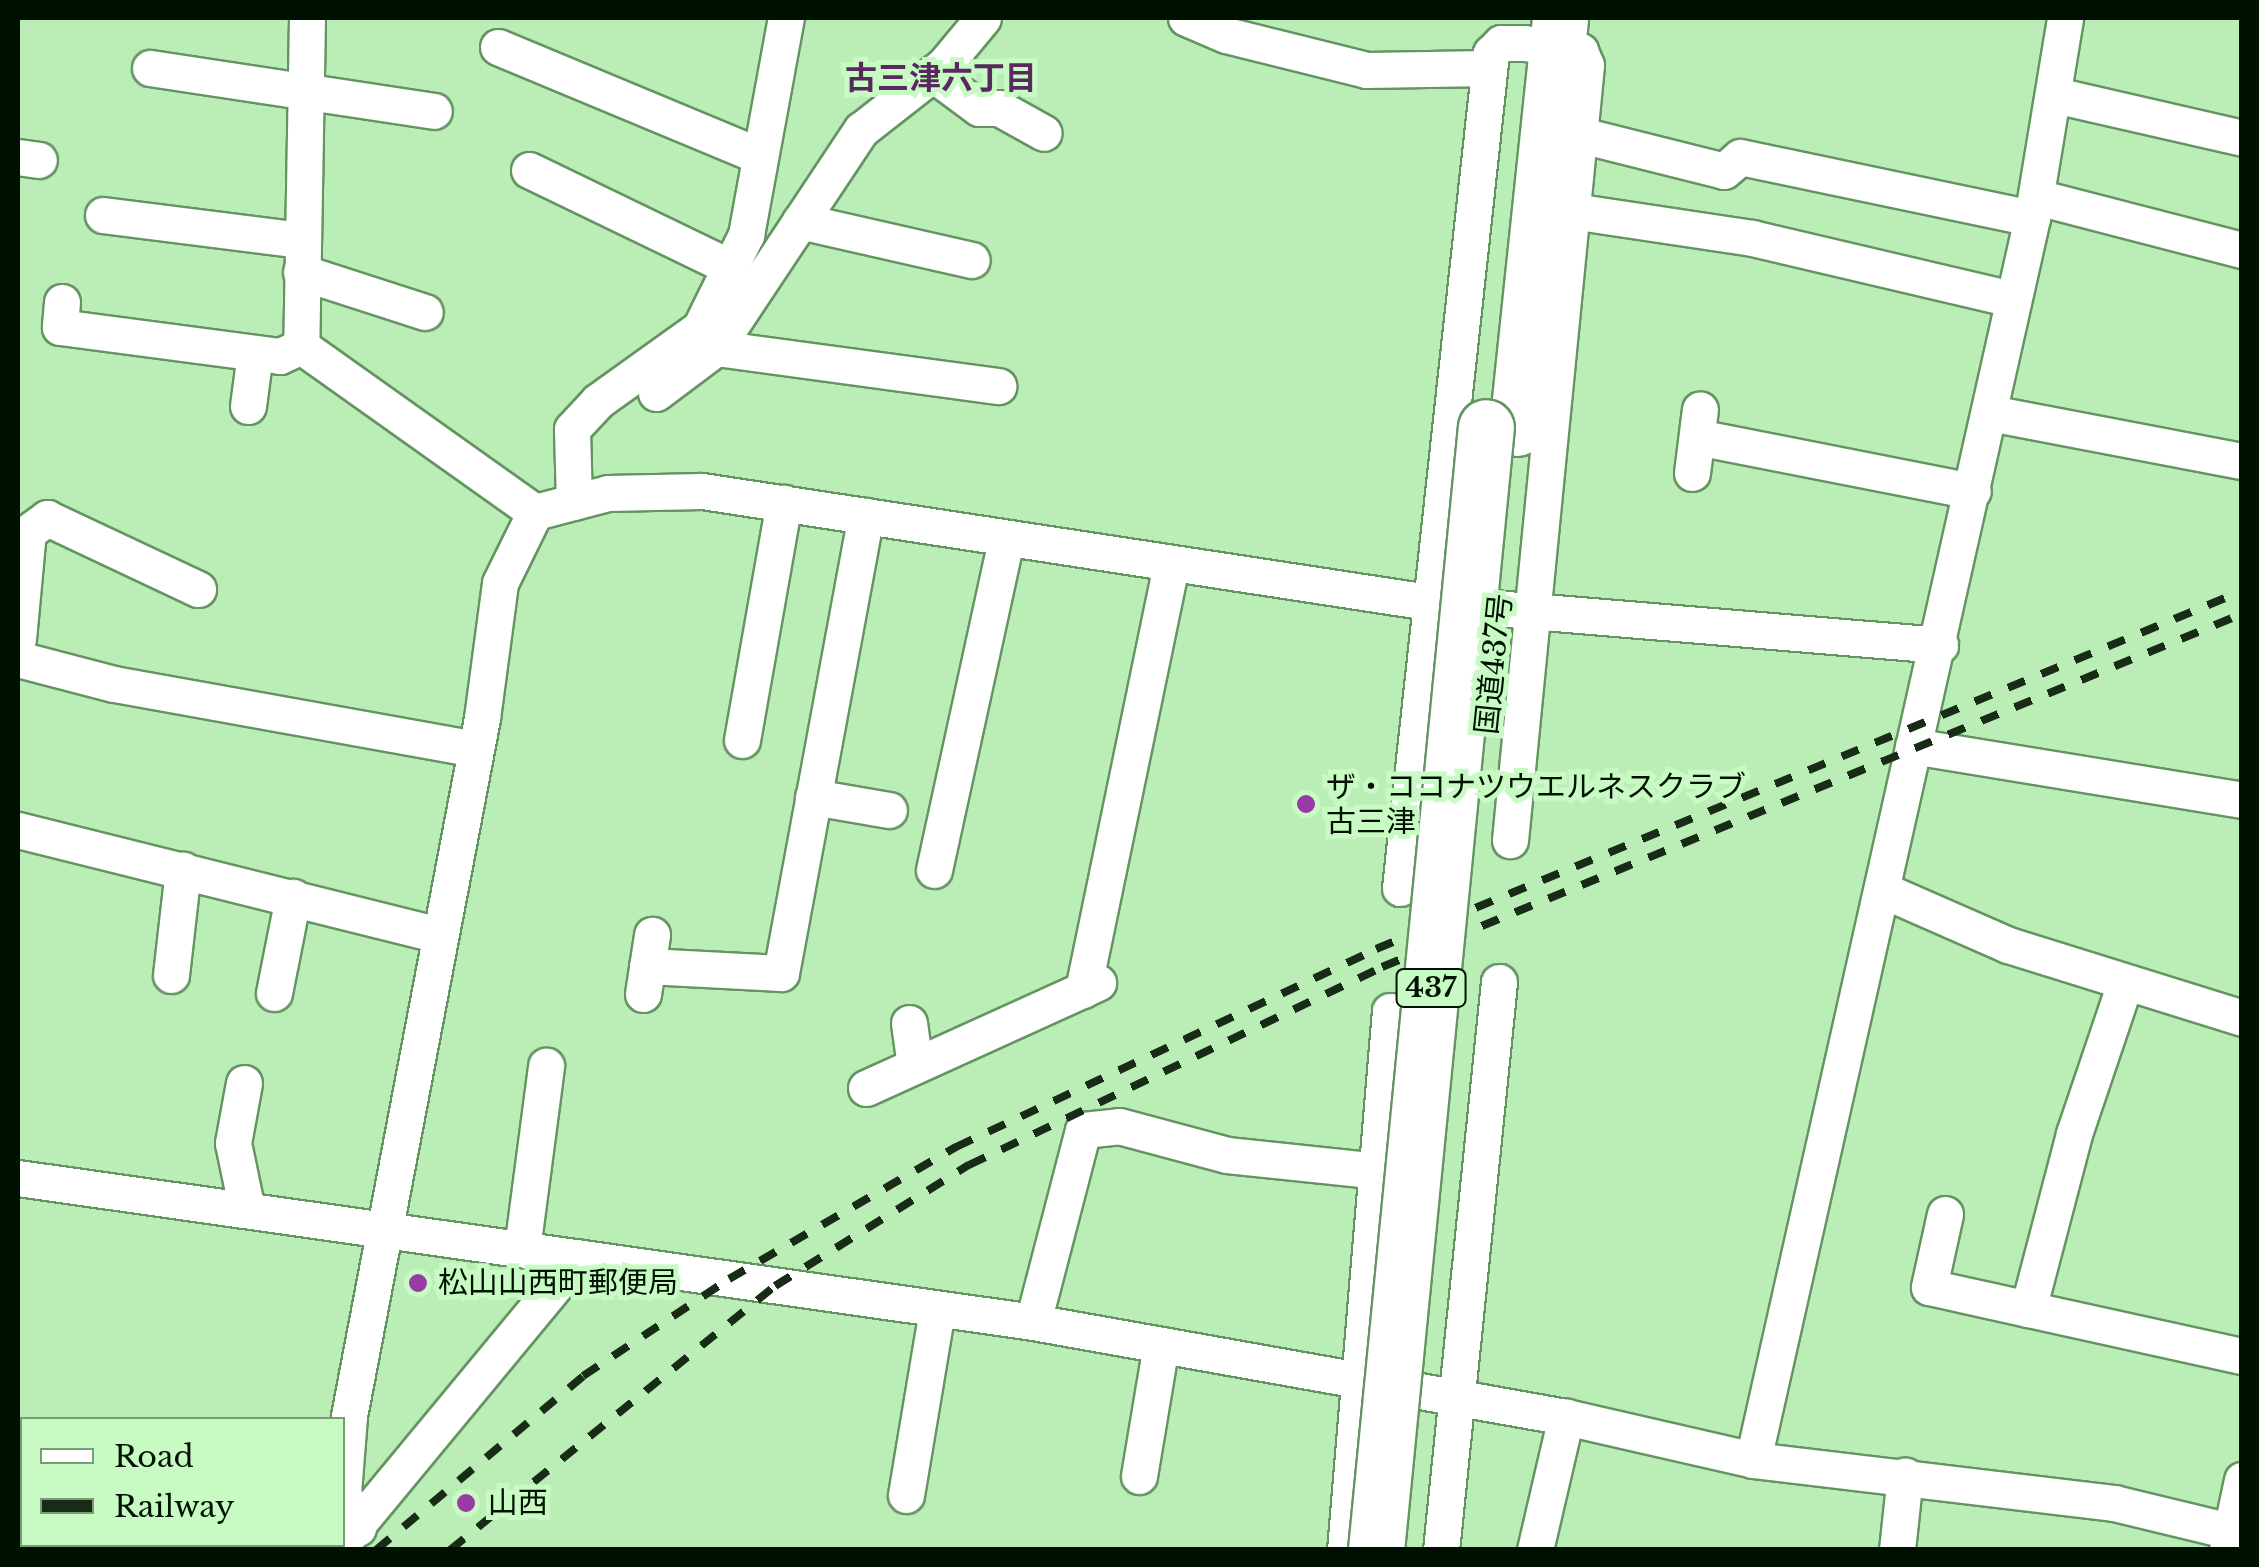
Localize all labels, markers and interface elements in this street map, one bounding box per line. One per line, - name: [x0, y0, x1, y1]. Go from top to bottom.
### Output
- district label: 古三津六丁目: [845, 59, 1037, 97]
- street label: 国道437号: [1469, 592, 1519, 736]
- place label: ザ・ココナツウエルネスクラブ 古三津: [1326, 769, 1746, 840]
- marker: ザ・ココナツウエルネスクラブ 古三津: [1295, 793, 1317, 815]
- road number: 437: [1394, 965, 1468, 1011]
- place label: 松山山西町郵便局: [438, 1265, 678, 1301]
- marker: 松山山西町郵便局: [407, 1272, 429, 1294]
- legend: [20, 1417, 345, 1547]
- text: Road: [114, 1438, 194, 1475]
- place label: 山西: [488, 1485, 548, 1521]
- text: Railway: [114, 1488, 234, 1525]
- marker: 山西: [453, 1490, 479, 1516]

